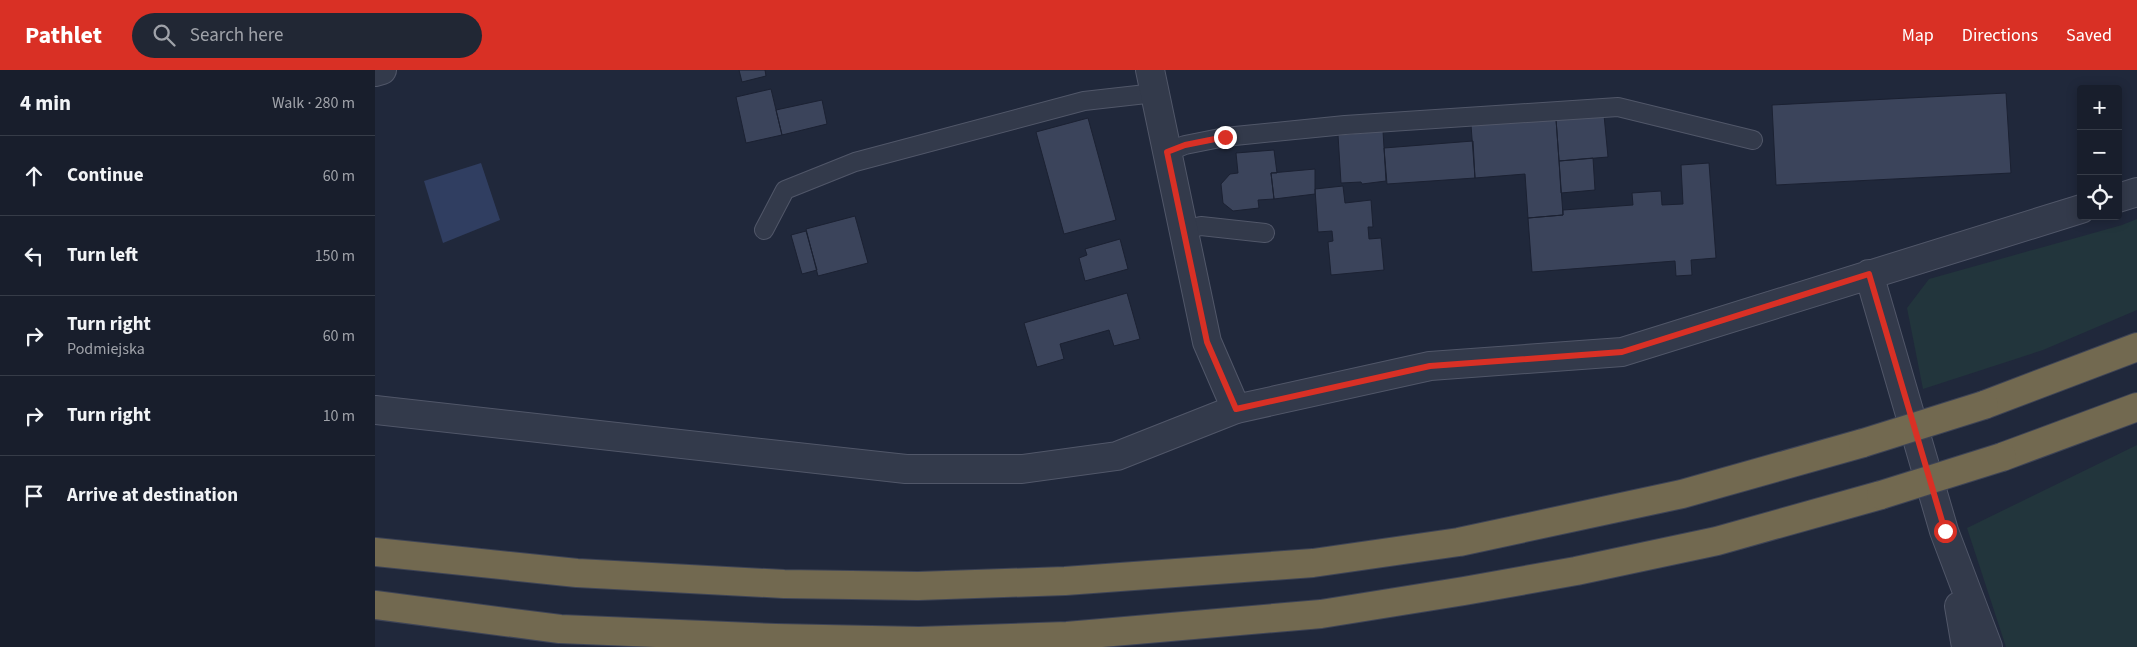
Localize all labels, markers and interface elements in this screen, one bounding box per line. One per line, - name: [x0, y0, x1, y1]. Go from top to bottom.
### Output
- search box: [132, 13, 482, 58]
- text: Pathlet: [25, 18, 102, 53]
- icon: search: [150, 21, 178, 49]
- text: Search here: [190, 22, 284, 49]
- text: Map: [1902, 23, 1934, 48]
- text: Directions: [1962, 23, 2038, 48]
- text: Saved: [2066, 23, 2112, 48]
- map controls: [2077, 85, 2122, 220]
- button: +: [2077, 85, 2122, 130]
- text: 4 min: [20, 88, 71, 118]
- text: Walk · 280 m: [272, 92, 355, 114]
- route end: [1214, 126, 1237, 149]
- button: −: [2077, 130, 2122, 175]
- icon: ahead: [20, 162, 48, 190]
- text: Continue: [67, 162, 144, 189]
- text: 60 m: [323, 165, 355, 187]
- button: locate: [2077, 175, 2122, 220]
- icon: left: [20, 242, 48, 270]
- text: Turn left: [67, 242, 138, 269]
- text: 150 m: [315, 245, 355, 267]
- text: Turn right: [67, 311, 151, 338]
- icon: right: [20, 322, 48, 350]
- text: 60 m: [323, 325, 355, 347]
- text: Podmiejska: [67, 338, 145, 360]
- icon: right: [20, 402, 48, 430]
- text: Turn right: [67, 402, 151, 429]
- text: 10 m: [323, 405, 355, 427]
- icon: arrive: [20, 482, 48, 510]
- text: Arrive at destination: [67, 482, 238, 509]
- route start: [1934, 520, 1957, 543]

